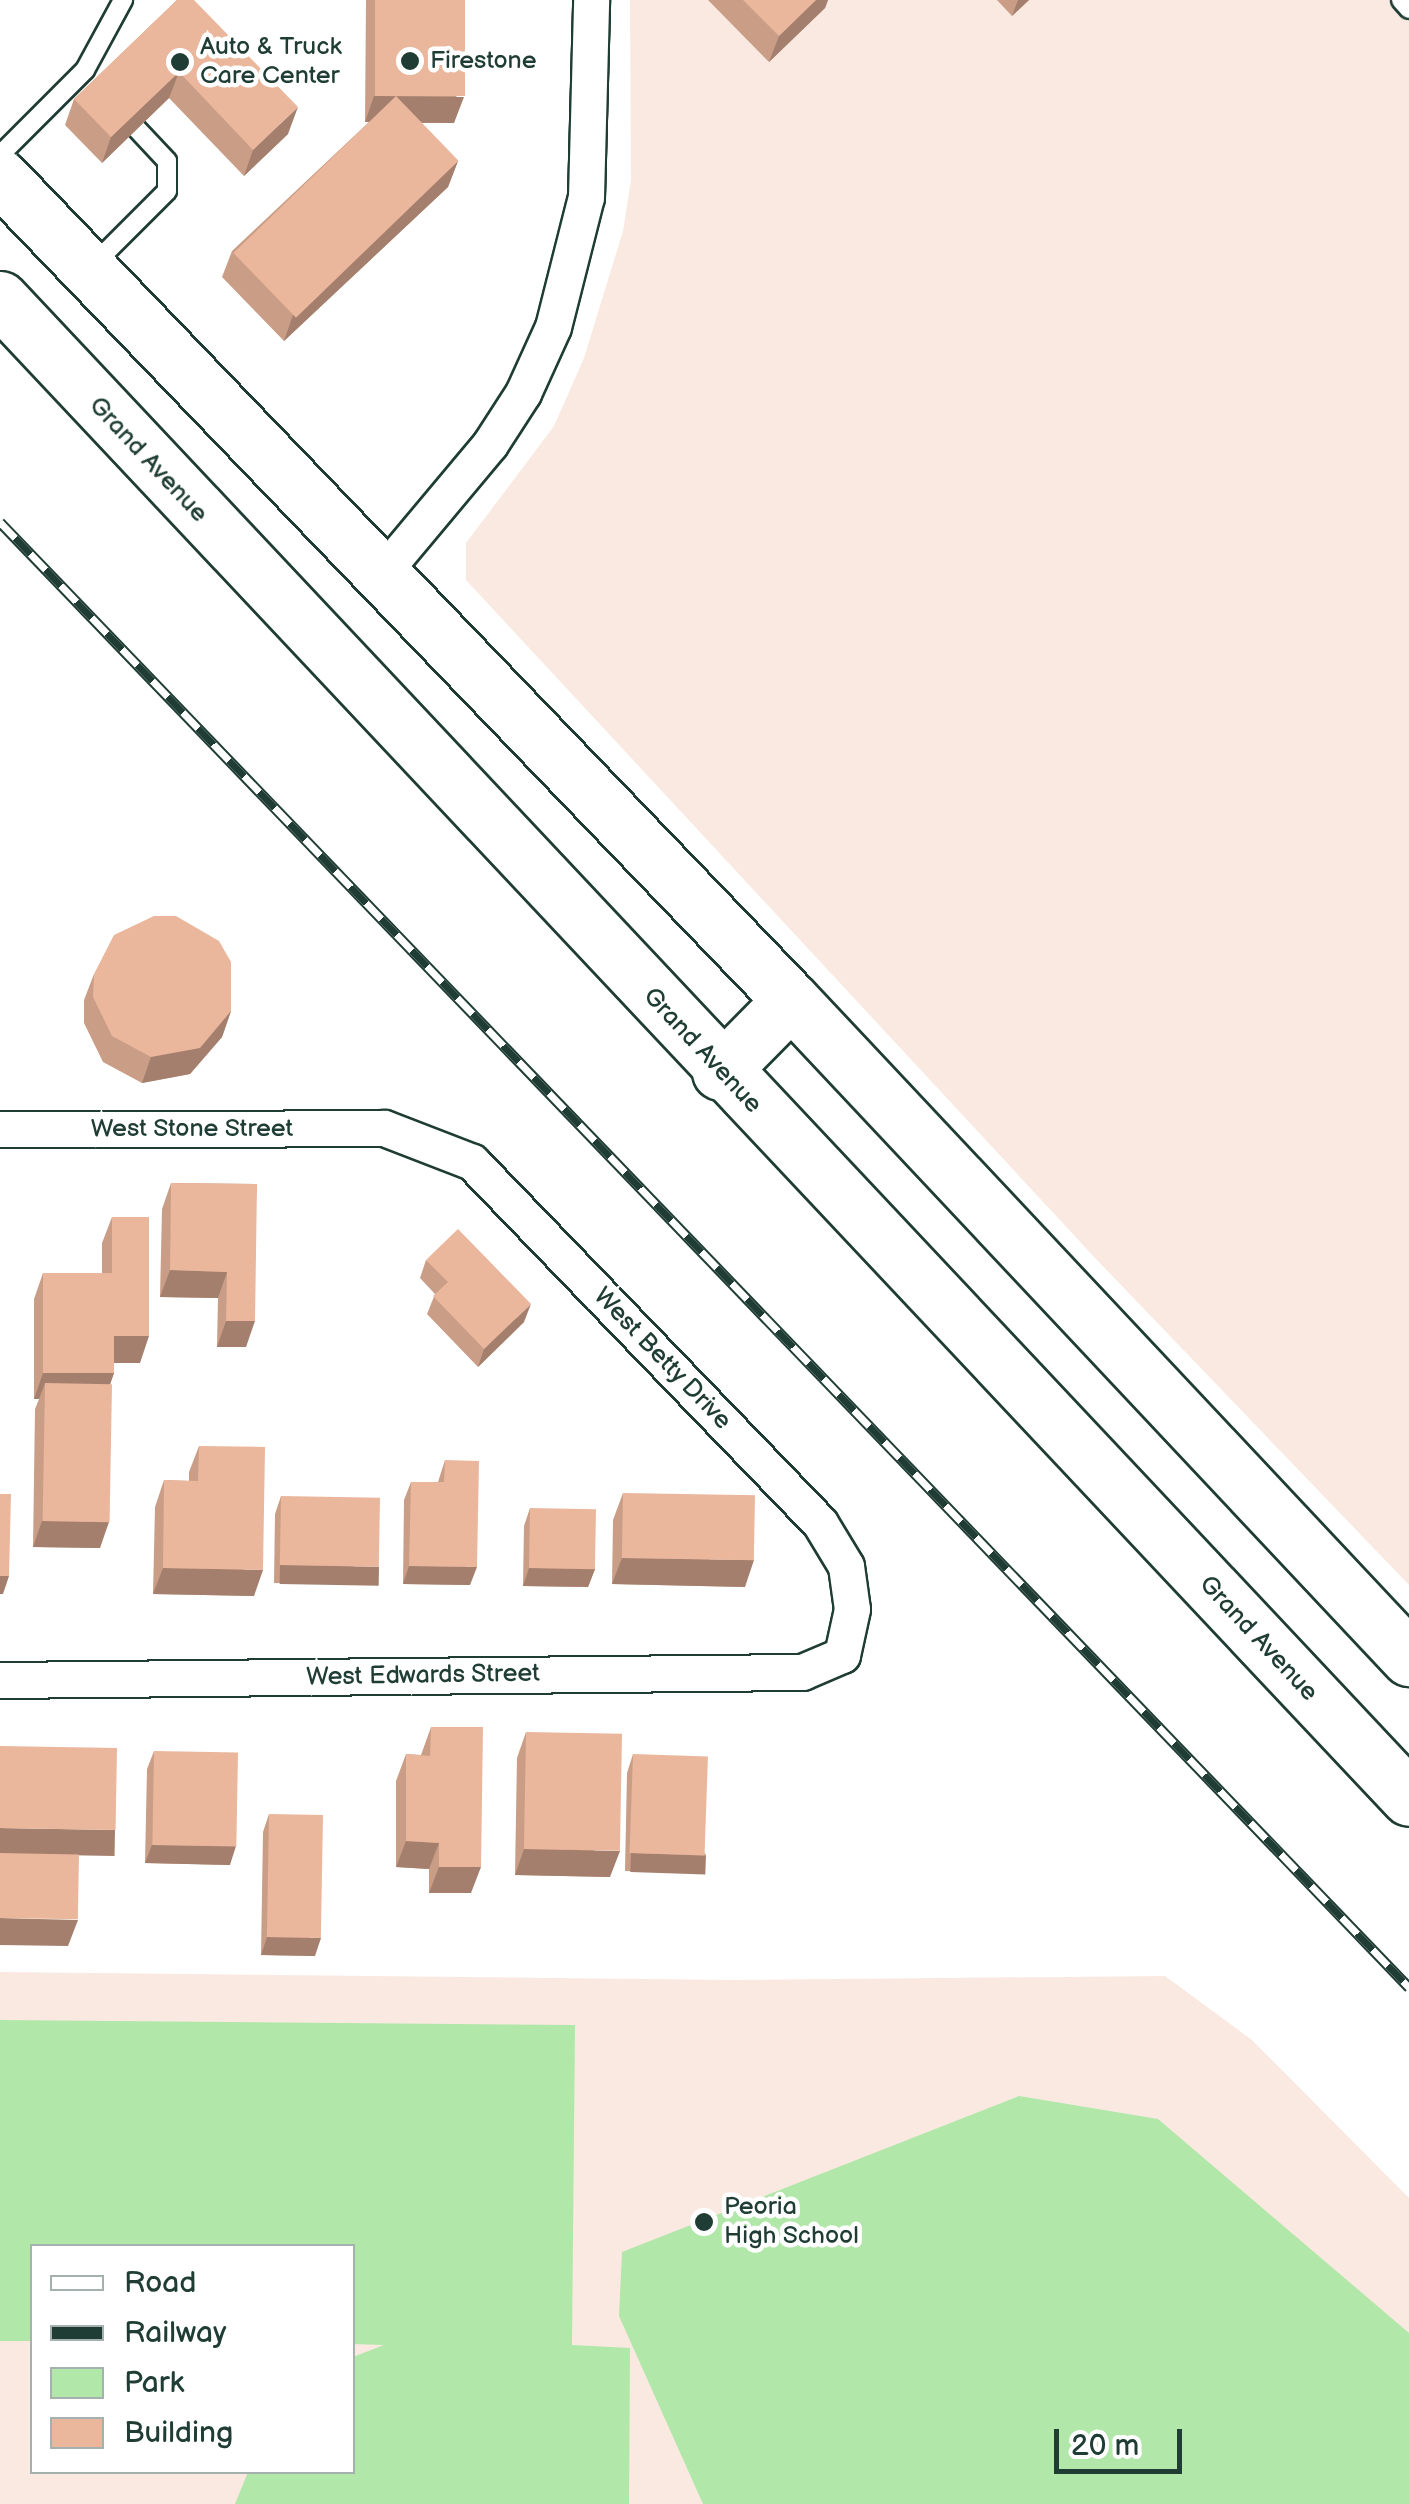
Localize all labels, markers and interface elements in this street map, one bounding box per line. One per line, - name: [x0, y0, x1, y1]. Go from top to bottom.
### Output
- place label: Auto & Truck Care Center: [200, 33, 342, 92]
- place label: Firestone: [430, 46, 537, 76]
- marker: Firestone: [399, 50, 421, 72]
- marker: Auto & Truck Care Center: [169, 51, 191, 73]
- street label: Grand Avenue: [82, 391, 214, 529]
- street label: Grand Avenue: [636, 982, 768, 1120]
- street label: West Stone Street: [90, 1114, 294, 1144]
- street label: West Betty Drive: [586, 1281, 738, 1437]
- street label: Grand Avenue: [1192, 1570, 1324, 1708]
- street label: West Edwards Street: [306, 1659, 540, 1693]
- place label: Peoria High School: [724, 2193, 859, 2252]
- marker: Peoria High School: [693, 2211, 715, 2233]
- legend: [30, 2244, 355, 2474]
- text: Road: [124, 2265, 197, 2301]
- text: Railway: [124, 2315, 226, 2351]
- text: Park: [124, 2365, 184, 2401]
- scale bar: [1059, 2409, 1186, 2471]
- text: Building: [124, 2415, 233, 2451]
- text: 20 m: [1071, 2428, 1139, 2464]

